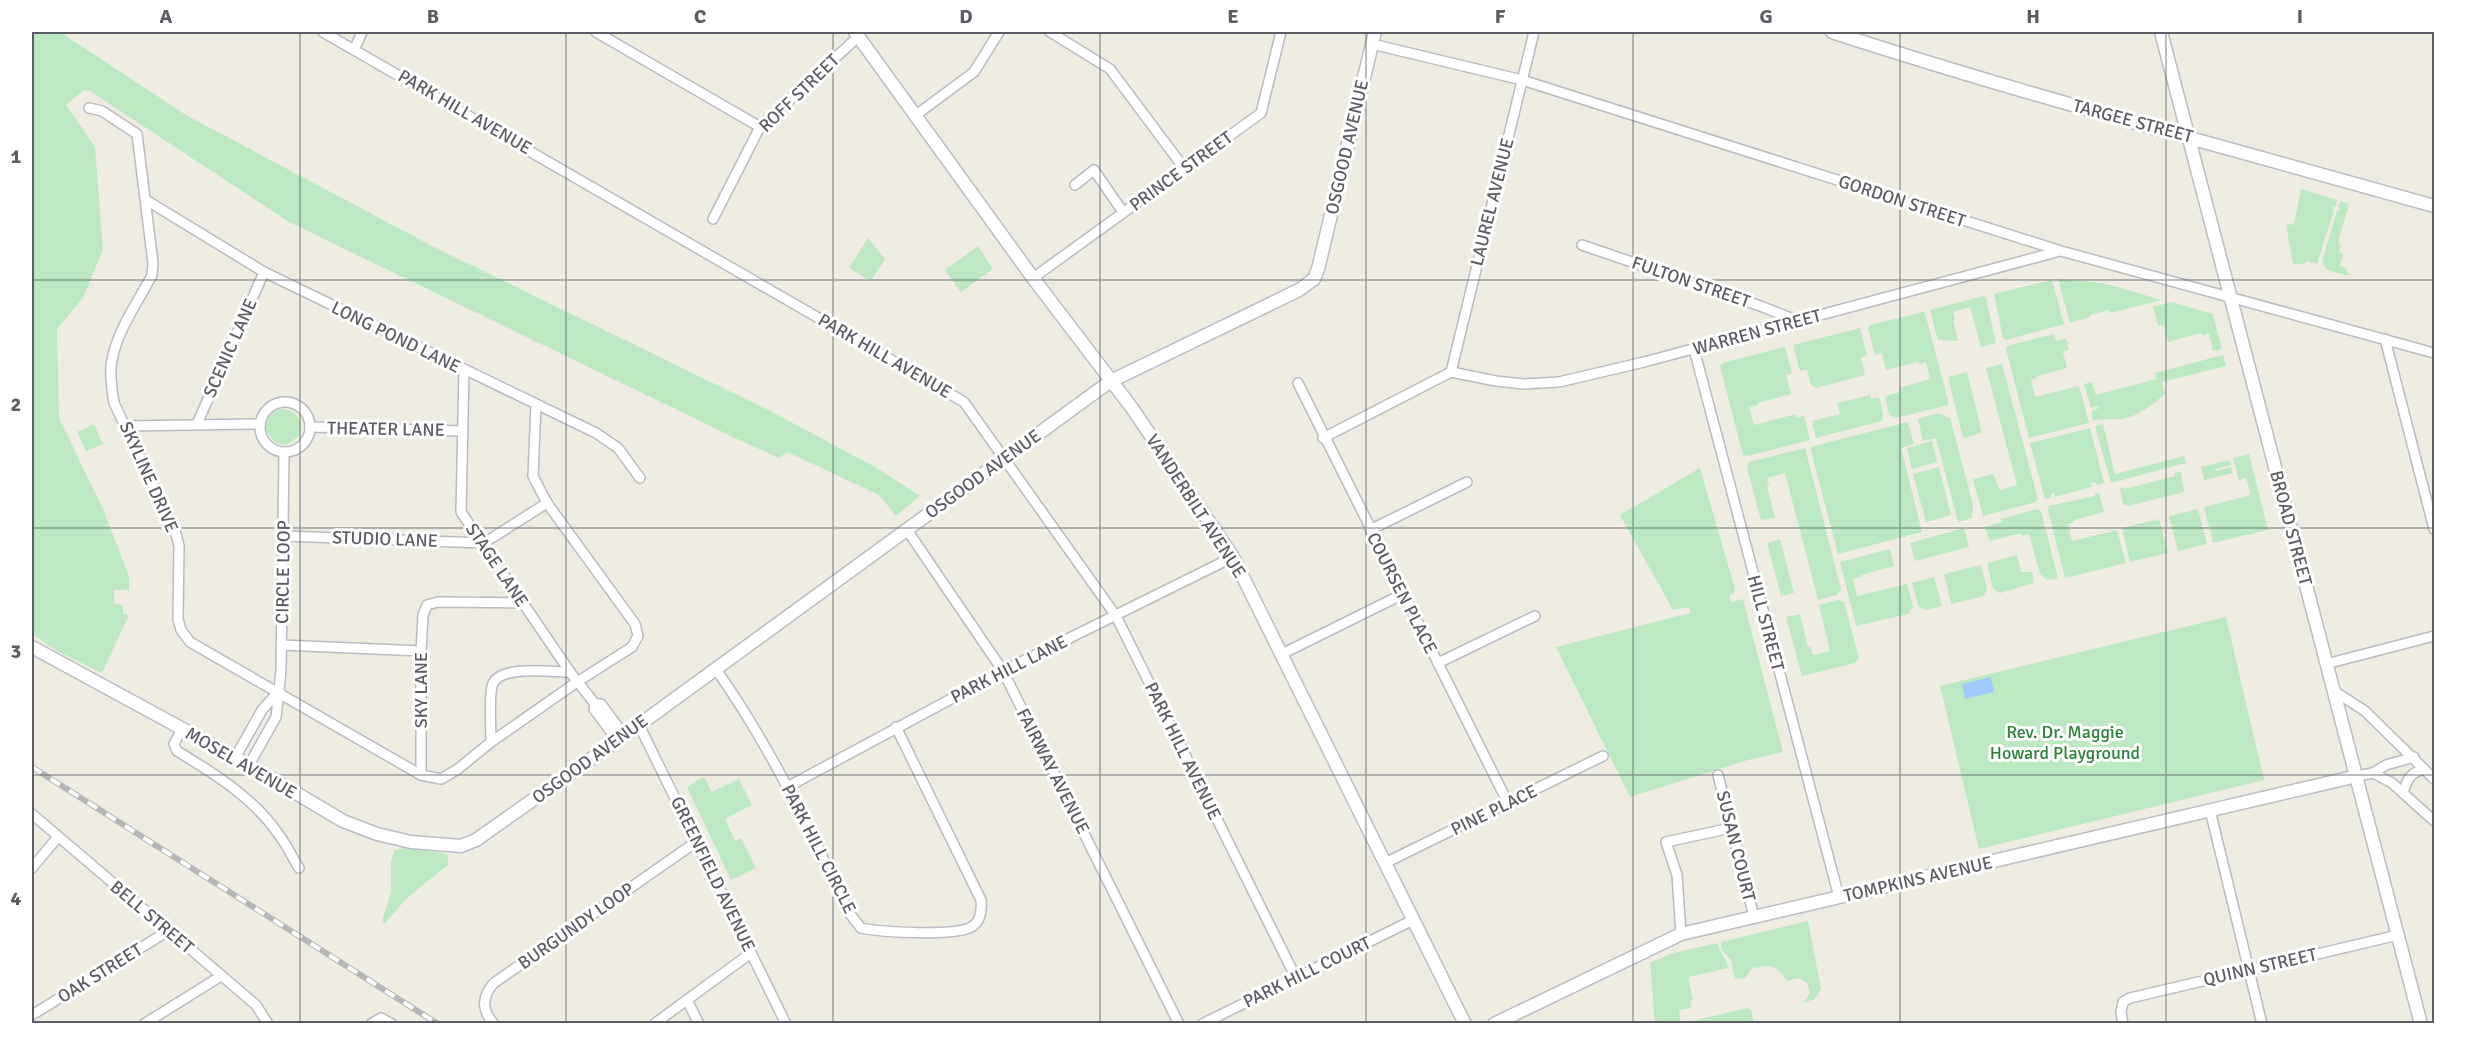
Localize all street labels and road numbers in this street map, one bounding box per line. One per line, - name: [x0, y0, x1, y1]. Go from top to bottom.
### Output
- street label: ROFF STREET: [754, 49, 844, 137]
- street label: PARK HILL AVENUE: [394, 65, 536, 159]
- street label: OSGOOD AVENUE: [1321, 77, 1373, 217]
- street label: TARGEE STREET: [2070, 94, 2196, 148]
- street label: PRINCE STREET: [1125, 126, 1237, 216]
- street label: LAUREL AVENUE: [1465, 136, 1519, 268]
- street label: GORDON STREET: [1836, 170, 1968, 232]
- street label: FULTON STREET: [1629, 251, 1753, 313]
- street label: SCENIC LANE: [198, 295, 262, 401]
- street label: LONG POND LANE: [328, 296, 464, 378]
- street label: WARREN STREET: [1690, 304, 1824, 360]
- street label: PARK HILL AVENUE: [814, 309, 956, 403]
- street label: THEATER LANE: [327, 417, 445, 441]
- street label: SKYLINE DRIVE: [115, 418, 183, 536]
- street label: OSGOOD AVENUE: [921, 425, 1045, 523]
- street label: VANDERBILT AVENUE: [1141, 430, 1251, 582]
- street label: BROAD STREET: [2265, 468, 2317, 588]
- street label: STAGE LANE: [461, 519, 533, 611]
- street label: CIRCLE LOOP: [271, 520, 295, 624]
- street label: STUDIO LANE: [332, 526, 438, 552]
- street label: COURSEN PLACE: [1362, 529, 1442, 657]
- street label: HILL STREET: [1743, 573, 1789, 673]
- street label: PARK HILL LANE: [947, 630, 1071, 708]
- street label: SKY LANE: [410, 652, 432, 728]
- street label: PARK HILL AVENUE: [1140, 679, 1226, 823]
- street label: FAIRWAY AVENUE: [1012, 704, 1094, 838]
- street label: OSGOOD AVENUE: [528, 710, 652, 808]
- street label: MOSEL AVENUE: [181, 722, 301, 804]
- street label: PINE PLACE: [1447, 780, 1541, 840]
- street label: PARK HILL CIRCLE: [777, 781, 861, 917]
- street label: SUSAN COURT: [1712, 788, 1760, 904]
- street label: GREENFIELD AVENUE: [666, 793, 760, 955]
- street label: TOMPKINS AVENUE: [1841, 851, 1995, 907]
- street label: BELL STREET: [106, 876, 198, 958]
- street label: BURGUNDY LOOP: [514, 878, 638, 974]
- street label: PARK HILL COURT: [1239, 931, 1375, 1012]
- street label: OAK STREET: [54, 938, 147, 1008]
- street label: QUINN STREET: [2201, 943, 2319, 991]

